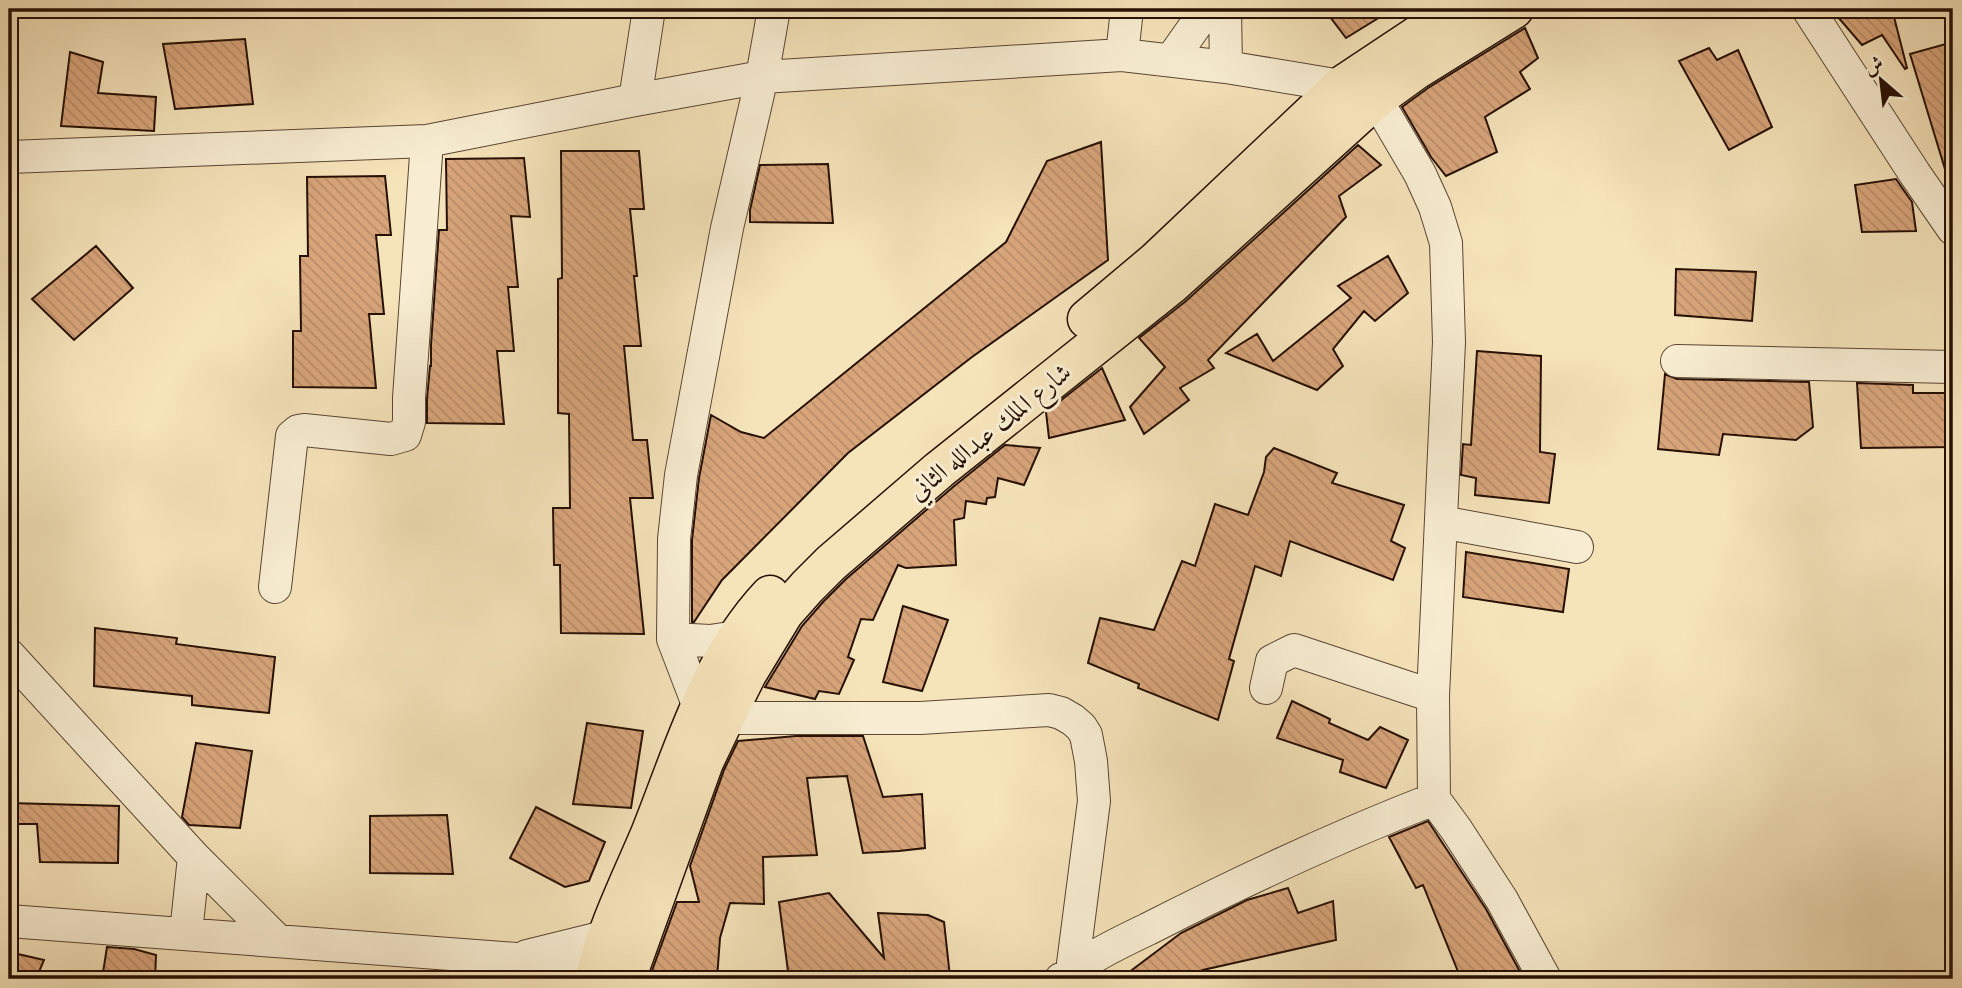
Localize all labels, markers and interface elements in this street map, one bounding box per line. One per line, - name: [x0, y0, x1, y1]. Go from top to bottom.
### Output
- north arrow: [1846, 46, 1916, 116]
- text: ش: [1858, 48, 1888, 82]
- street label: شارع الملك عبدالله الثاني: [899, 353, 1081, 512]

